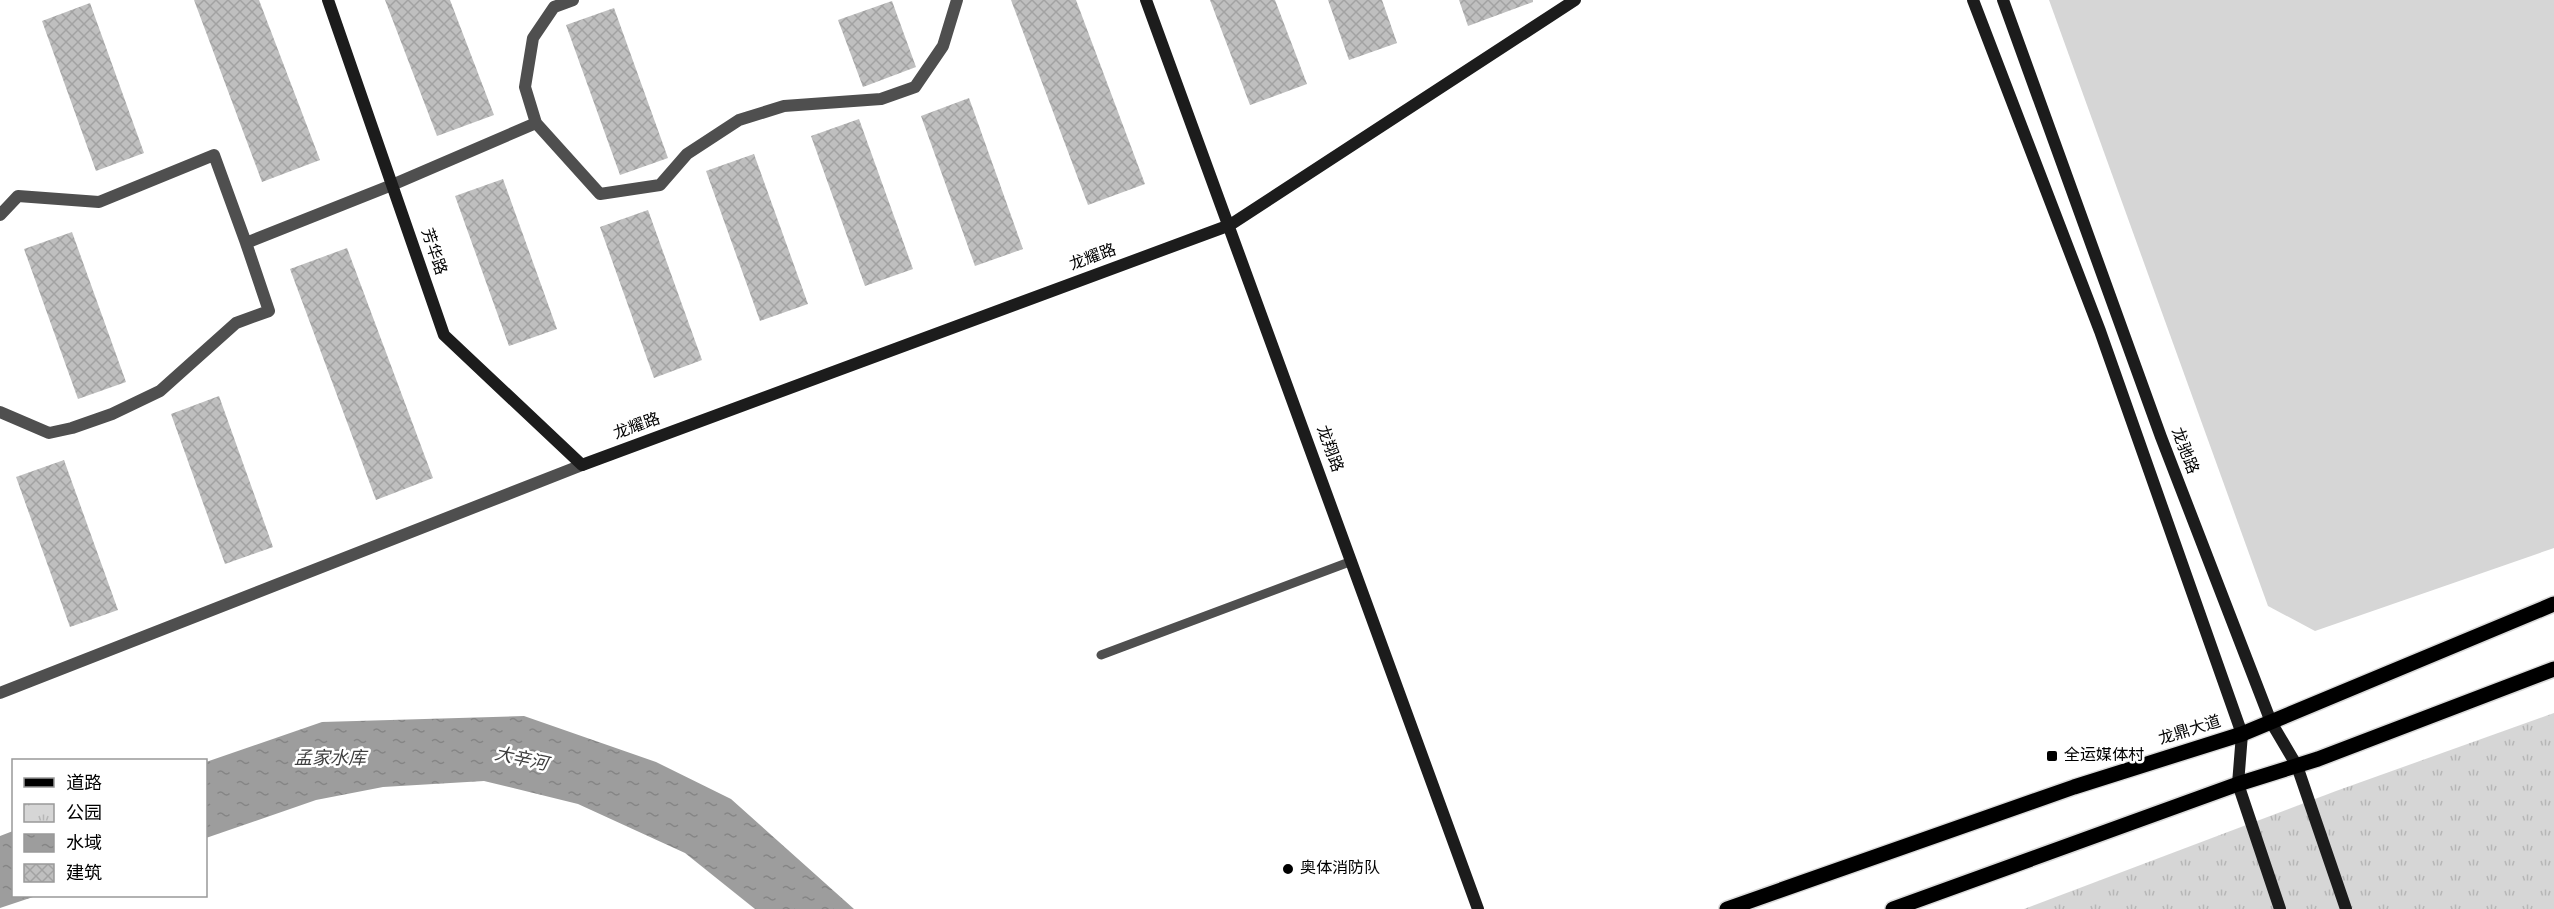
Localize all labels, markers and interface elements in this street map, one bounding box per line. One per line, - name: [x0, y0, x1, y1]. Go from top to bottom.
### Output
- street label: 芳华路: [416, 226, 450, 278]
- street label: 龙耀路: [1067, 240, 1119, 276]
- street label: 龙耀路: [611, 409, 663, 445]
- street label: 龙翔路: [1311, 423, 1347, 475]
- street label: 龙驰路: [2166, 425, 2202, 477]
- street label: 龙鼎大道: [2156, 712, 2224, 750]
- water label: 大辛河: [492, 743, 553, 777]
- place label: 全运媒体村: [2064, 746, 2144, 766]
- water label: 孟家水库: [294, 748, 369, 771]
- marker: 全运媒体村: [2045, 749, 2059, 763]
- legend: [12, 759, 207, 897]
- text: 道路: [66, 773, 102, 796]
- text: 公园: [66, 803, 102, 826]
- text: 水域: [66, 833, 102, 856]
- place label: 奥体消防队: [1300, 859, 1380, 879]
- marker: 奥体消防队: [1281, 862, 1295, 876]
- text: 建筑: [66, 863, 102, 886]

